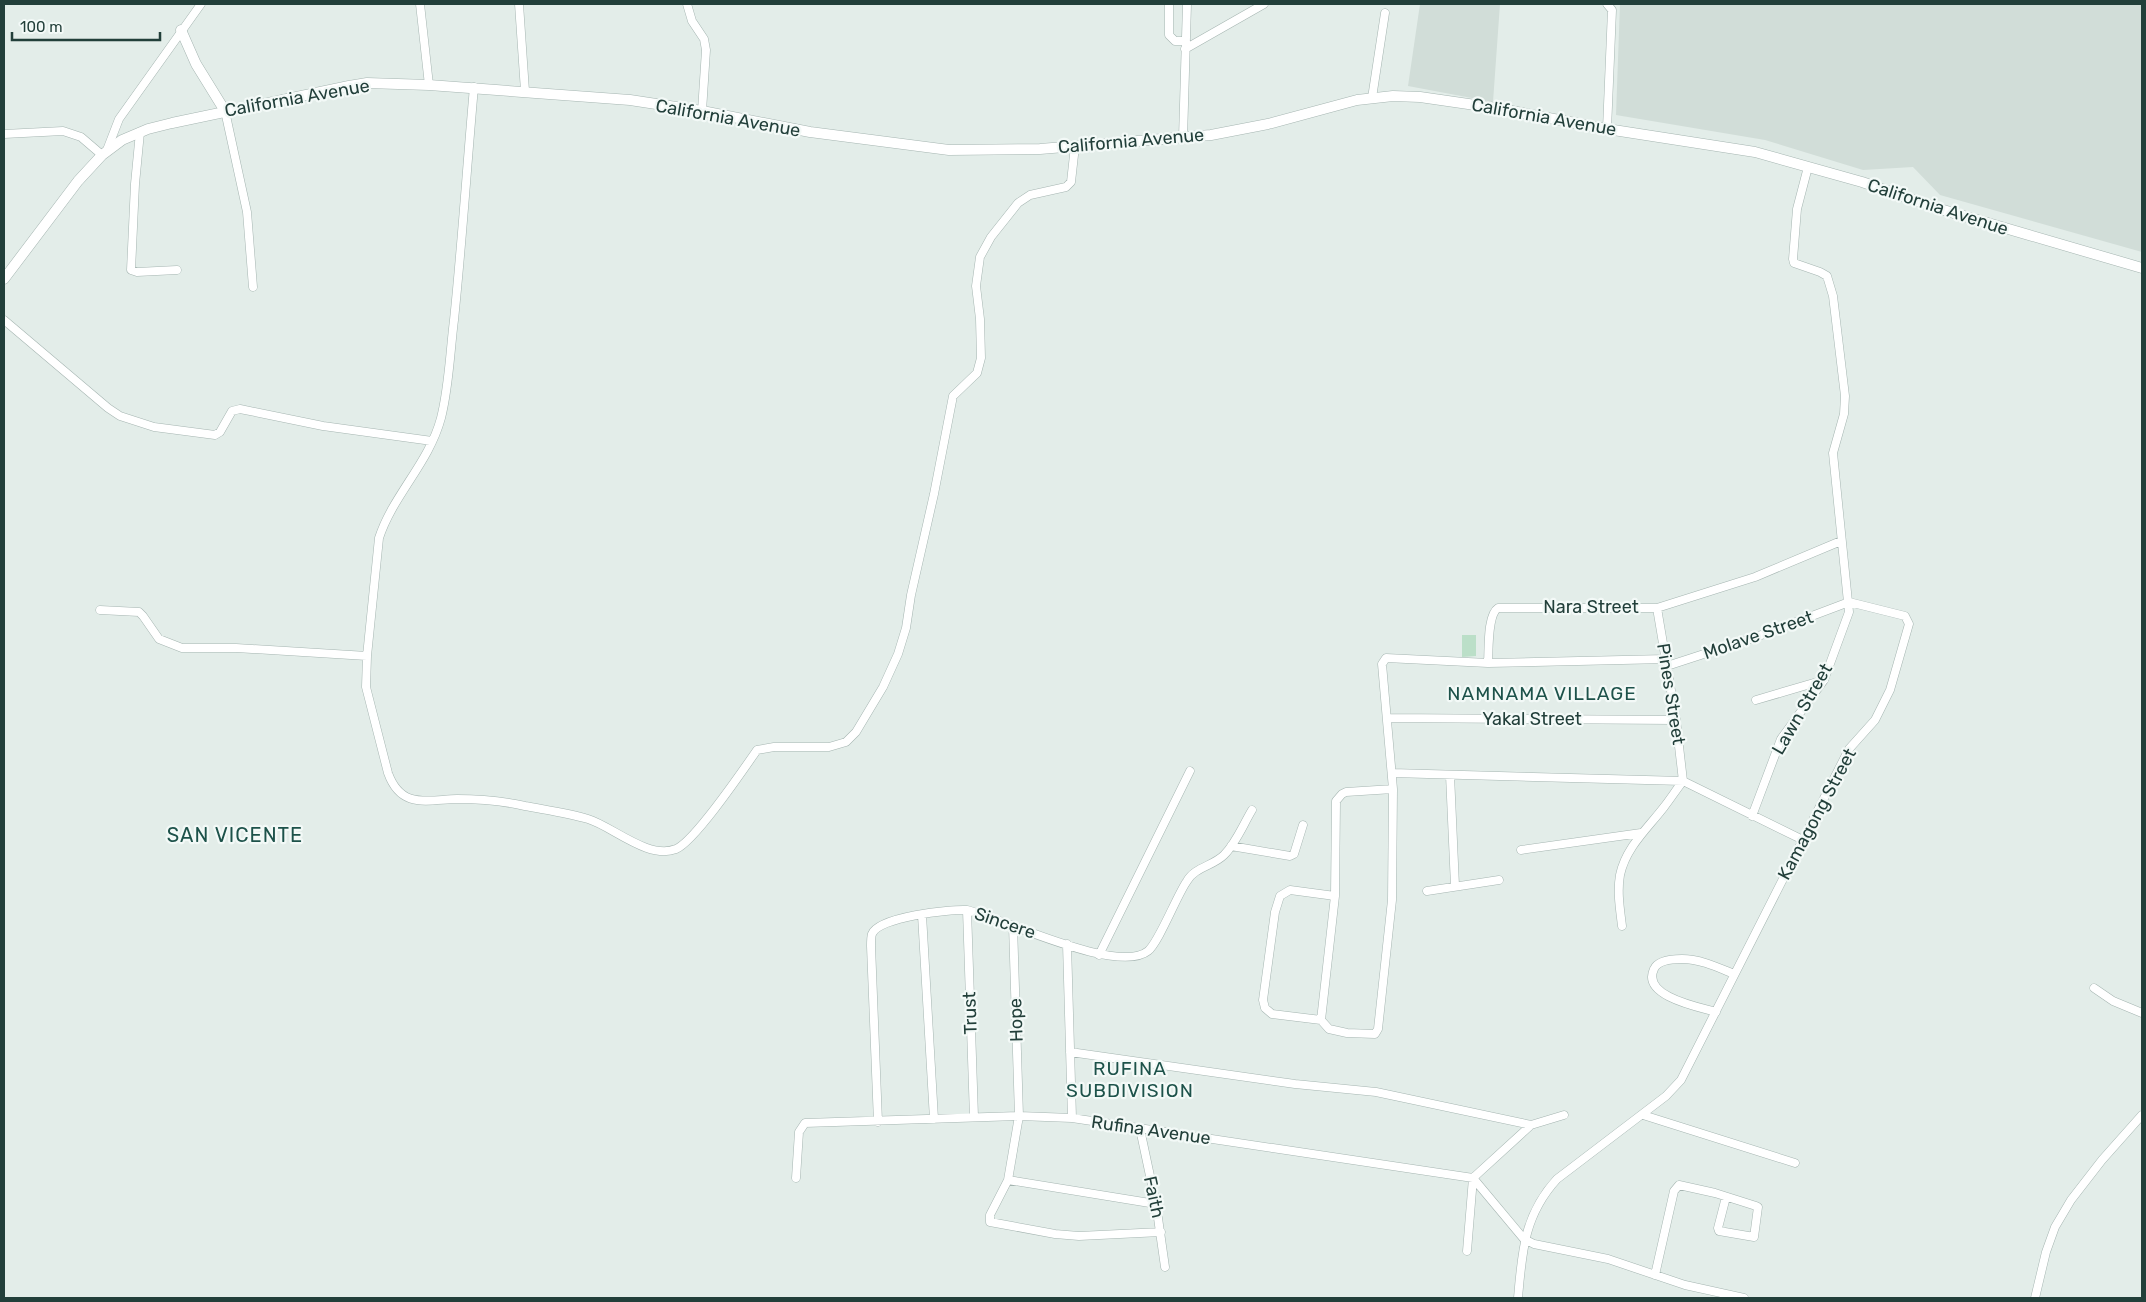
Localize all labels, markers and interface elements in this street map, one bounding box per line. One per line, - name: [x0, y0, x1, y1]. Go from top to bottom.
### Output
- scale bar: [12, 10, 160, 42]
- text: 100 m: [20, 18, 62, 36]
- street label: California Avenue: [223, 74, 371, 122]
- street label: California Avenue: [1470, 93, 1618, 141]
- street label: California Avenue: [654, 94, 802, 142]
- street label: California Avenue: [1057, 124, 1205, 158]
- street label: California Avenue: [1865, 174, 2011, 240]
- street label: Nara Street: [1543, 596, 1639, 618]
- street label: Molave Street: [1700, 606, 1816, 664]
- street label: Pines Street: [1652, 642, 1690, 746]
- street label: Lawn Street: [1767, 659, 1837, 759]
- district label: NAMNAMA VILLAGE: [1447, 682, 1637, 705]
- street label: Yakal Street: [1482, 708, 1582, 730]
- street label: Kamagong Street: [1773, 744, 1861, 884]
- district label: SAN VICENTE: [167, 823, 303, 847]
- street label: Sincere: [972, 902, 1038, 944]
- street label: Trust: [958, 991, 982, 1035]
- street label: Hope: [1004, 998, 1028, 1042]
- district label: RUFINA SUBDIVISION: [1066, 1057, 1194, 1102]
- street label: Rufina Avenue: [1090, 1111, 1212, 1149]
- street label: Faith: [1139, 1174, 1169, 1220]

